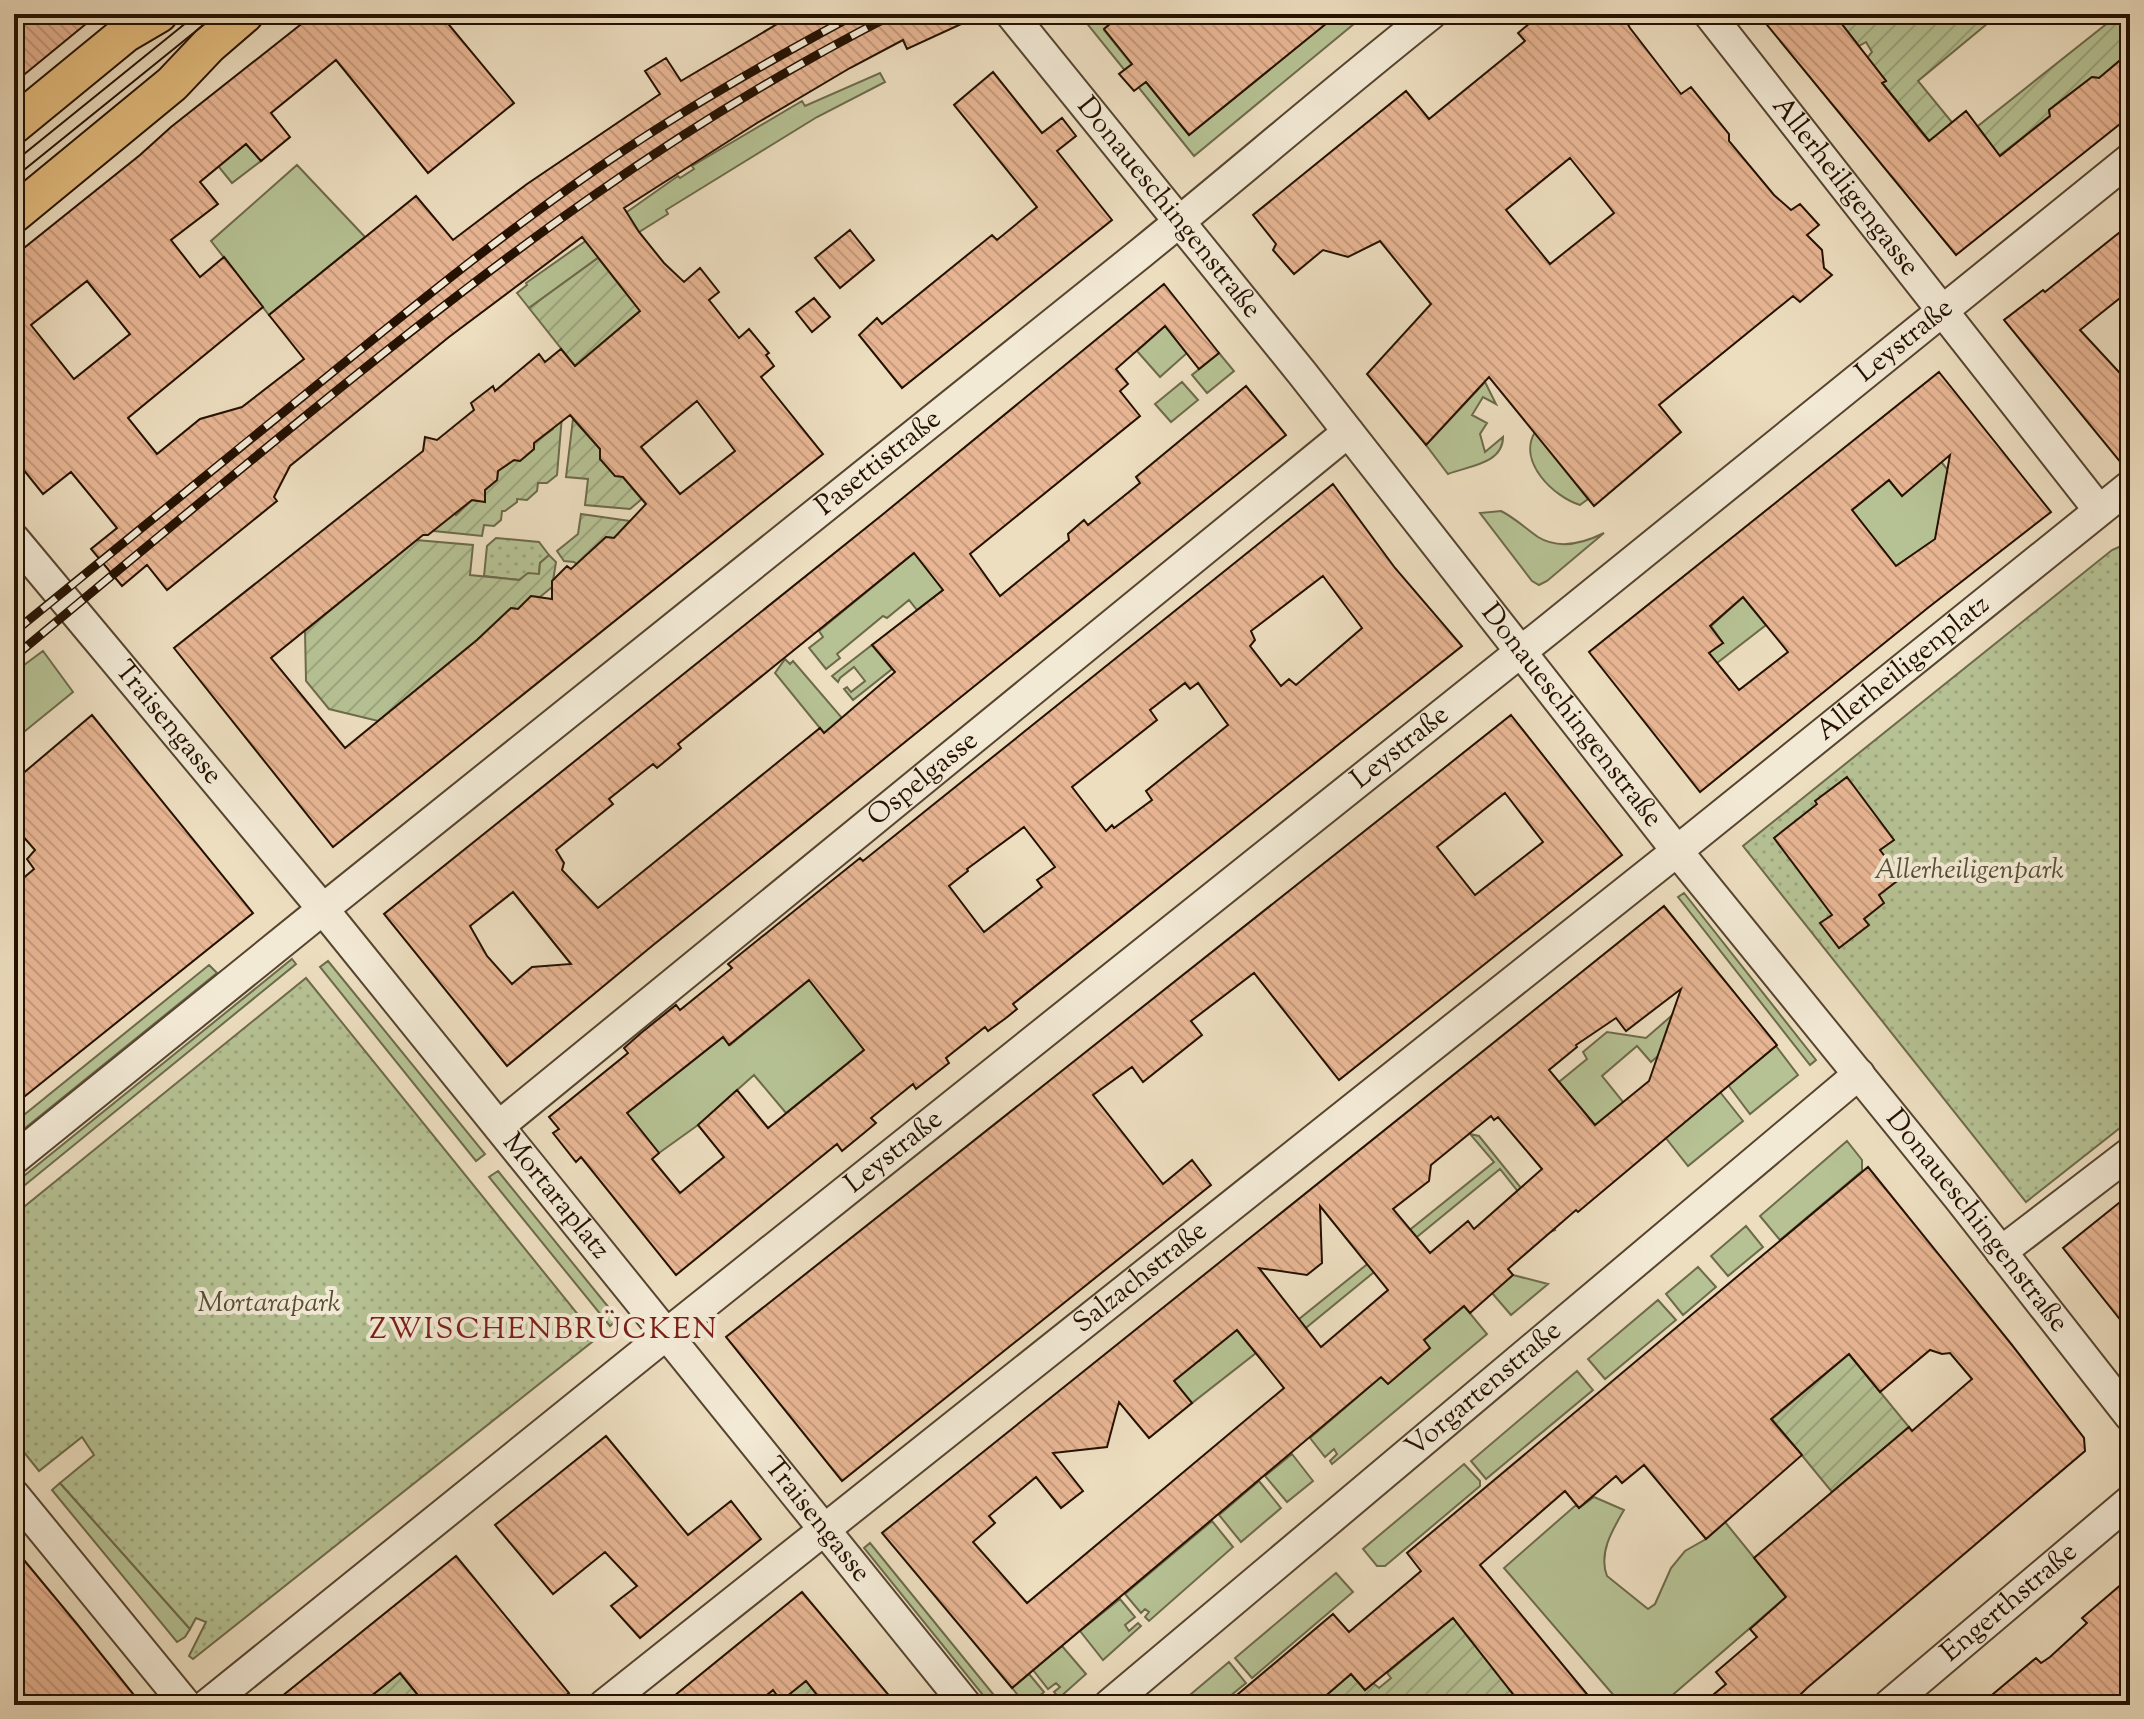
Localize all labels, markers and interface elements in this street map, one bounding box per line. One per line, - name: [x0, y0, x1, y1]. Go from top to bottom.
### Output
- street label: Donaueschingenstraße: [1066, 89, 1271, 328]
- street label: Allerheiligengasse: [1762, 89, 1928, 285]
- street label: Leystraße: [1848, 289, 1962, 393]
- street label: Pasettistraße: [807, 400, 950, 526]
- street label: Allerheiligenplatz: [1808, 586, 1999, 751]
- street label: Donaueschingenstraße: [1470, 595, 1672, 836]
- street label: Traisengasse: [104, 653, 231, 794]
- street label: Leystraße: [1343, 696, 1458, 799]
- street label: Ospelgasse: [859, 722, 987, 837]
- park label: Allerheiligenpark: [1874, 851, 2064, 891]
- street label: Leystraße: [837, 1101, 952, 1204]
- street label: Donaueschingenstraße: [1875, 1101, 2078, 1342]
- street label: Mortaraplatz: [492, 1125, 619, 1269]
- street label: Salzachstraße: [1065, 1212, 1216, 1344]
- park label: Mortarapark: [198, 1284, 341, 1324]
- district label: ZWISCHENBRÜCKEN: [369, 1309, 719, 1352]
- street label: Vorgartenstraße: [1397, 1312, 1571, 1467]
- street label: Traisengasse: [754, 1449, 880, 1592]
- street label: Engerthstraße: [1932, 1533, 2087, 1673]

